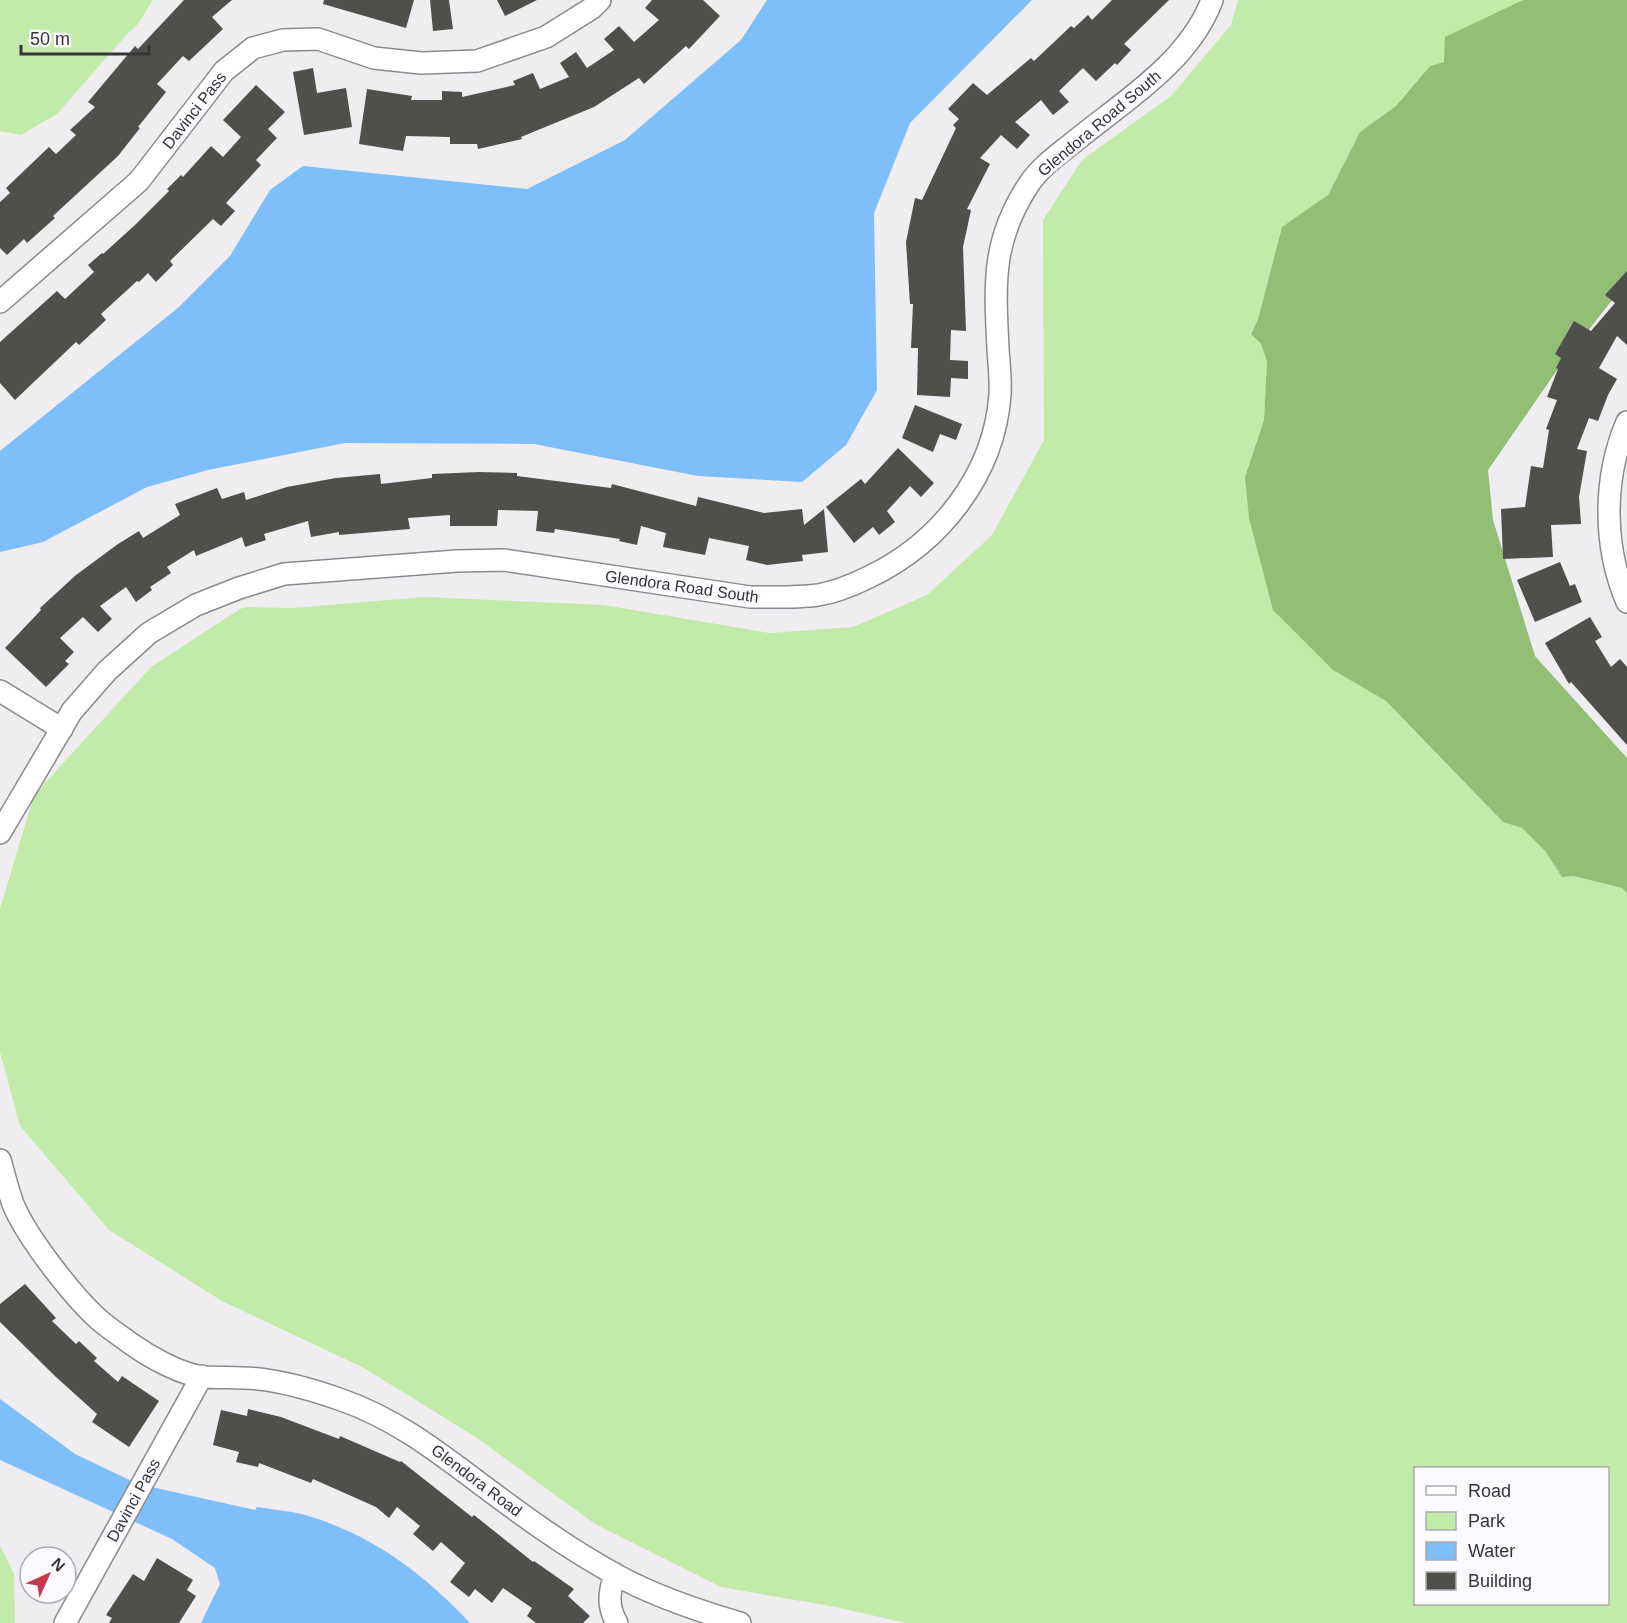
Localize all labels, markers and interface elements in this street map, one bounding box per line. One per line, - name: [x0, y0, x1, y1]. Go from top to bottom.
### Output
- scale bar: [21, 18, 148, 56]
- text: 50 m: [30, 29, 70, 49]
- street label: Glendora Road South: [1035, 67, 1164, 180]
- street label: Davinci Pass: [159, 69, 230, 152]
- street label: Glendora Road South: [604, 567, 760, 606]
- street label: Glendora Road: [428, 1441, 525, 1520]
- street label: Davinci Pass: [104, 1456, 163, 1545]
- legend: [1414, 1467, 1609, 1605]
- text: Road: [1468, 1481, 1511, 1501]
- text: Park: [1468, 1511, 1506, 1531]
- text: Water: [1468, 1541, 1515, 1561]
- north arrow: [18, 1545, 78, 1605]
- text: N: [48, 1555, 68, 1575]
- text: Building: [1468, 1571, 1532, 1591]

